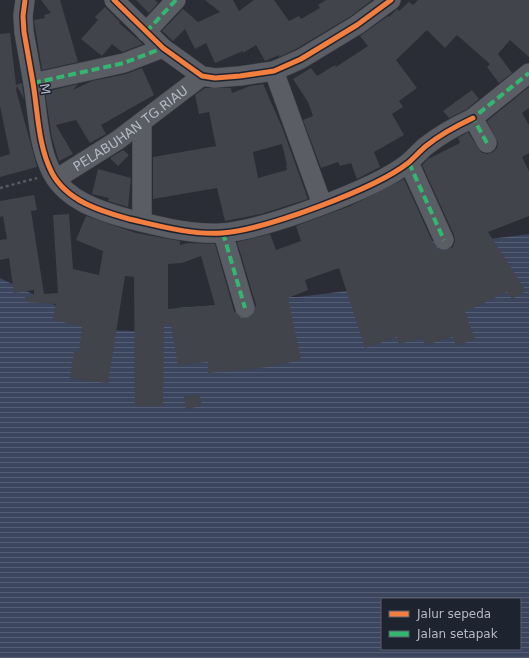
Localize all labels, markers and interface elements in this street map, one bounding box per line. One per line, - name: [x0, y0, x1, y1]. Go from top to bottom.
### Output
- street label: M: [37, 82, 53, 96]
- street label: PELABUHAN TG.RIAU: [70, 82, 190, 174]
- legend: [381, 598, 521, 650]
- text: Jalur sepeda: [416, 607, 491, 621]
- text: Jalan setapak: [416, 627, 498, 641]

